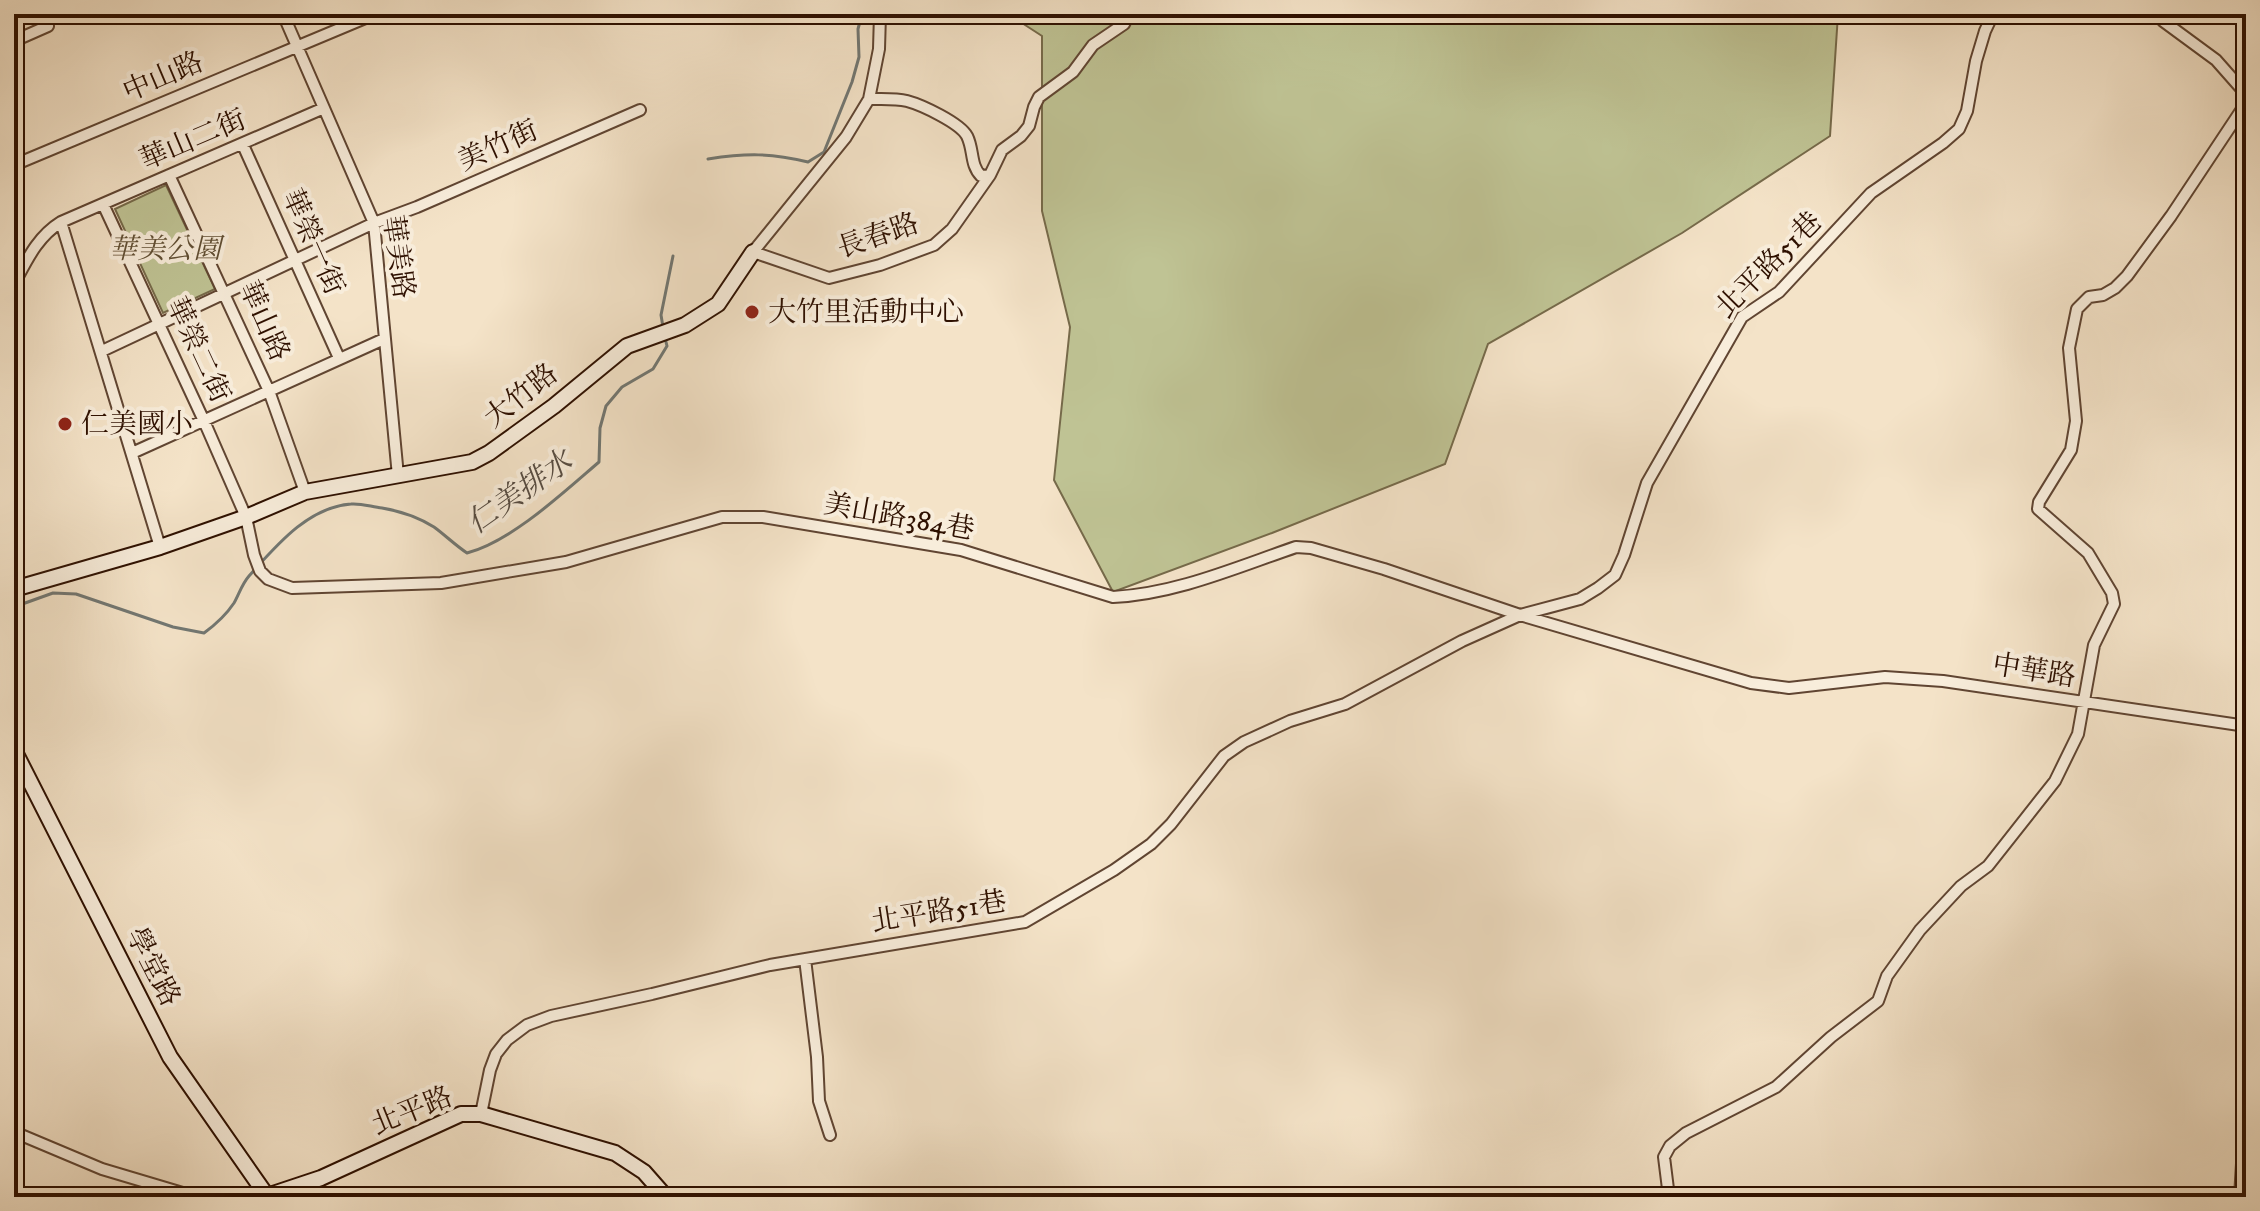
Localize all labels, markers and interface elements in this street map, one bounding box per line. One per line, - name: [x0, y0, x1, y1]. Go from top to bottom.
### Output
- street label: 中山路: [117, 44, 209, 110]
- street label: 華山二街: [135, 102, 251, 178]
- street label: 美竹街: [453, 113, 543, 179]
- street label: 華榮一街: [274, 184, 352, 300]
- street label: 北平路51巷: [1708, 204, 1830, 326]
- street label: 長春路: [833, 206, 923, 266]
- street label: 華美路: [375, 213, 421, 301]
- park label: 華美公園: [109, 232, 225, 267]
- street label: 華山路: [231, 276, 297, 366]
- street label: 華榮二街: [158, 292, 238, 408]
- place label: 大竹里活動中心: [768, 295, 964, 330]
- marker: 大竹里活動中心: [743, 303, 761, 321]
- street label: 大竹路: [477, 356, 565, 436]
- place label: 仁美國小: [81, 407, 193, 442]
- marker: 仁美國小: [56, 415, 74, 433]
- water label: 仁美排水: [460, 442, 582, 543]
- street label: 美山路384巷: [821, 487, 977, 547]
- street label: 中華路: [1990, 647, 2078, 695]
- street label: 北平路51巷: [869, 884, 1009, 940]
- street label: 學堂路: [118, 922, 188, 1012]
- street label: 北平路: [366, 1079, 458, 1143]

